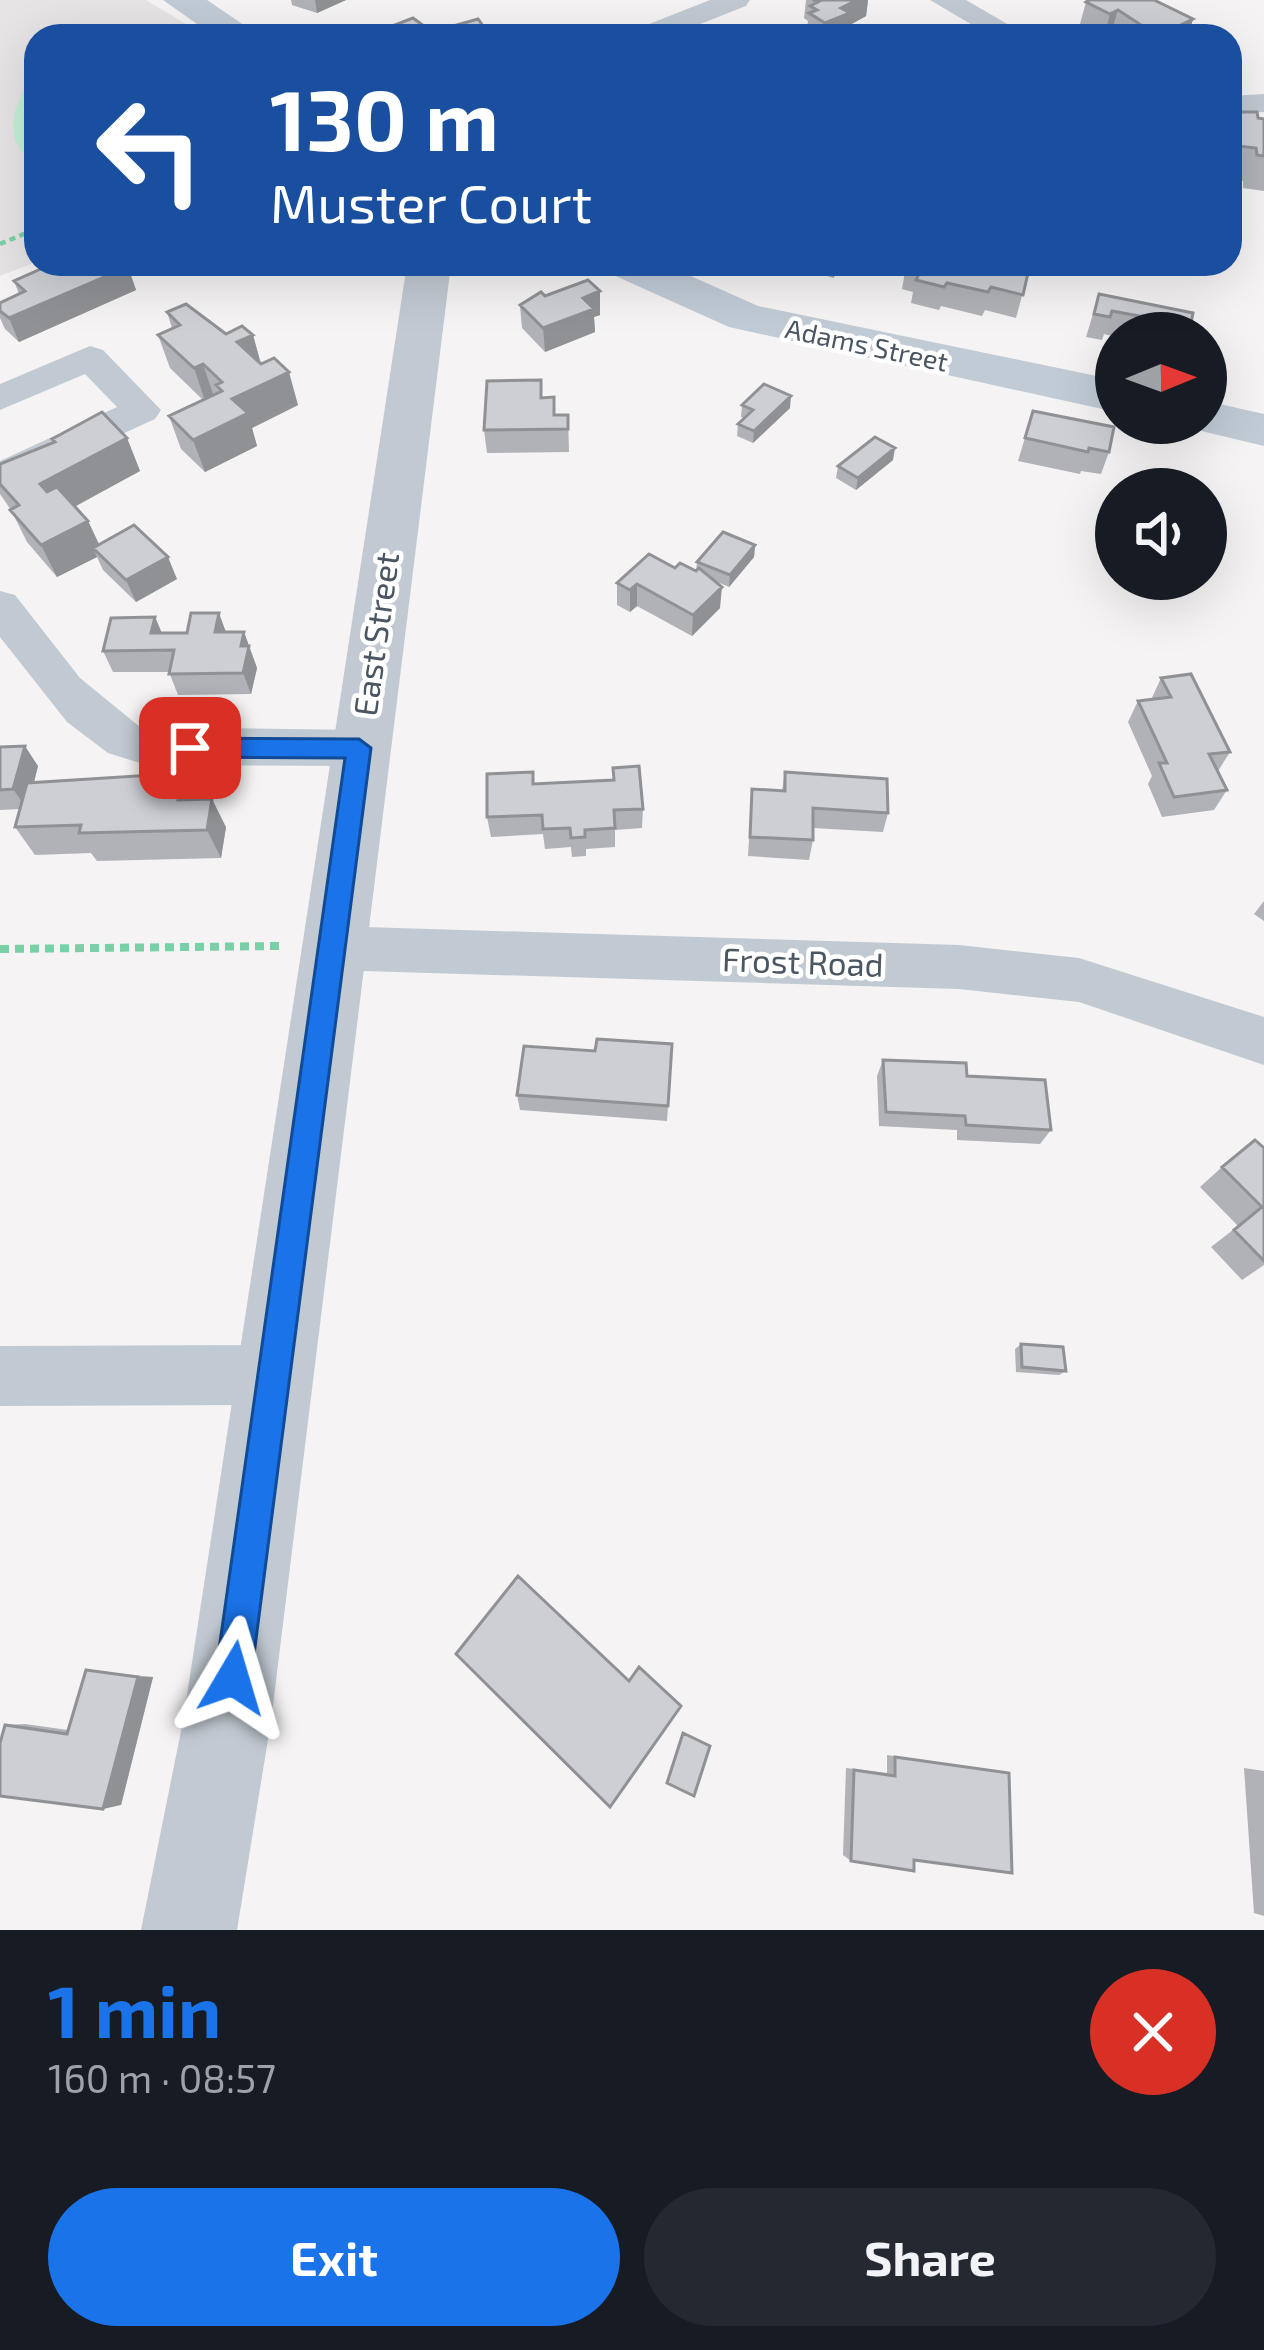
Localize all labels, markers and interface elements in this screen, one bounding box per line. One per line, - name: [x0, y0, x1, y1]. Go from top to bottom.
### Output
- text: 130 m: [270, 67, 499, 168]
- icon: left: [72, 72, 228, 228]
- text: Muster Court: [270, 169, 592, 234]
- street label: Adams Street: [783, 311, 951, 377]
- north arrow: [1095, 312, 1227, 444]
- map controls: [1095, 312, 1227, 600]
- button: sound: [1095, 468, 1227, 600]
- street label: East Street: [344, 550, 406, 718]
- pin: [139, 697, 241, 799]
- icon: arrive: [157, 715, 223, 781]
- street label: Frost Road: [722, 938, 884, 984]
- position arrow: [170, 1615, 296, 1741]
- text: 1 min: [48, 1966, 221, 2052]
- button: close: [1090, 1969, 1216, 2095]
- text: 160 m · 08:57: [48, 2054, 276, 2101]
- button: Exit: [48, 2188, 620, 2326]
- button: Share: [644, 2188, 1216, 2326]

